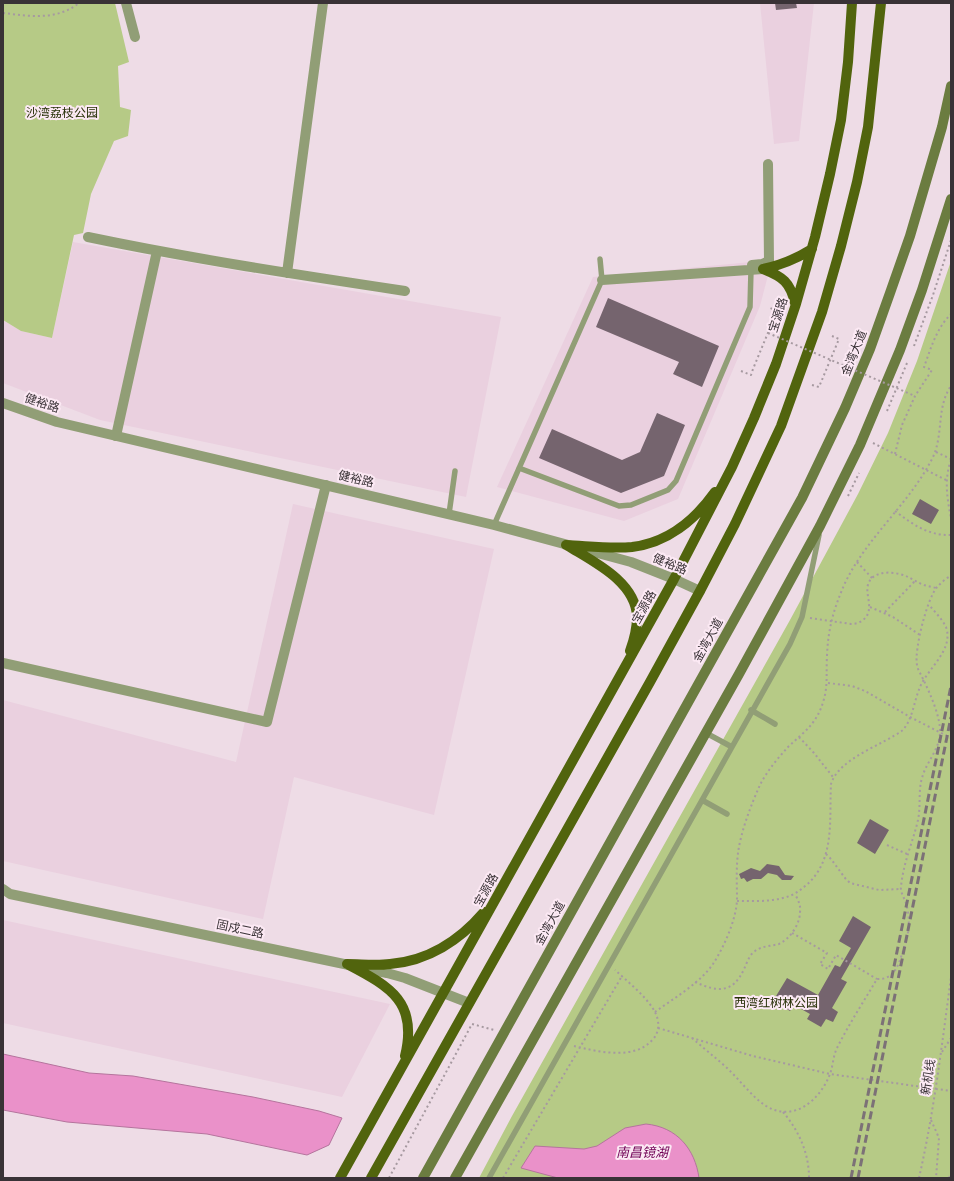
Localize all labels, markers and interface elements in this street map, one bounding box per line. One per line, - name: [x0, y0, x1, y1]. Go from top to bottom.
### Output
- park label: 沙湾荔枝公园: [26, 106, 98, 120]
- street label: 宝源路: [766, 296, 790, 334]
- street label: 金湾大道: [839, 328, 869, 378]
- street label: 健裕路: [23, 391, 61, 415]
- street label: 健裕路: [337, 468, 375, 490]
- street label: 健裕路: [651, 551, 689, 577]
- street label: 宝源路: [629, 588, 659, 626]
- street label: 金湾大道: [690, 616, 726, 664]
- street label: 宝源路: [471, 871, 501, 909]
- street label: 金湾大道: [532, 899, 568, 947]
- street label: 固戍二路: [215, 917, 265, 941]
- park label: 西湾红树林公园: [734, 996, 818, 1010]
- street label: 新机线: [918, 1058, 938, 1096]
- water label: 南昌镜湖: [616, 1145, 670, 1160]

